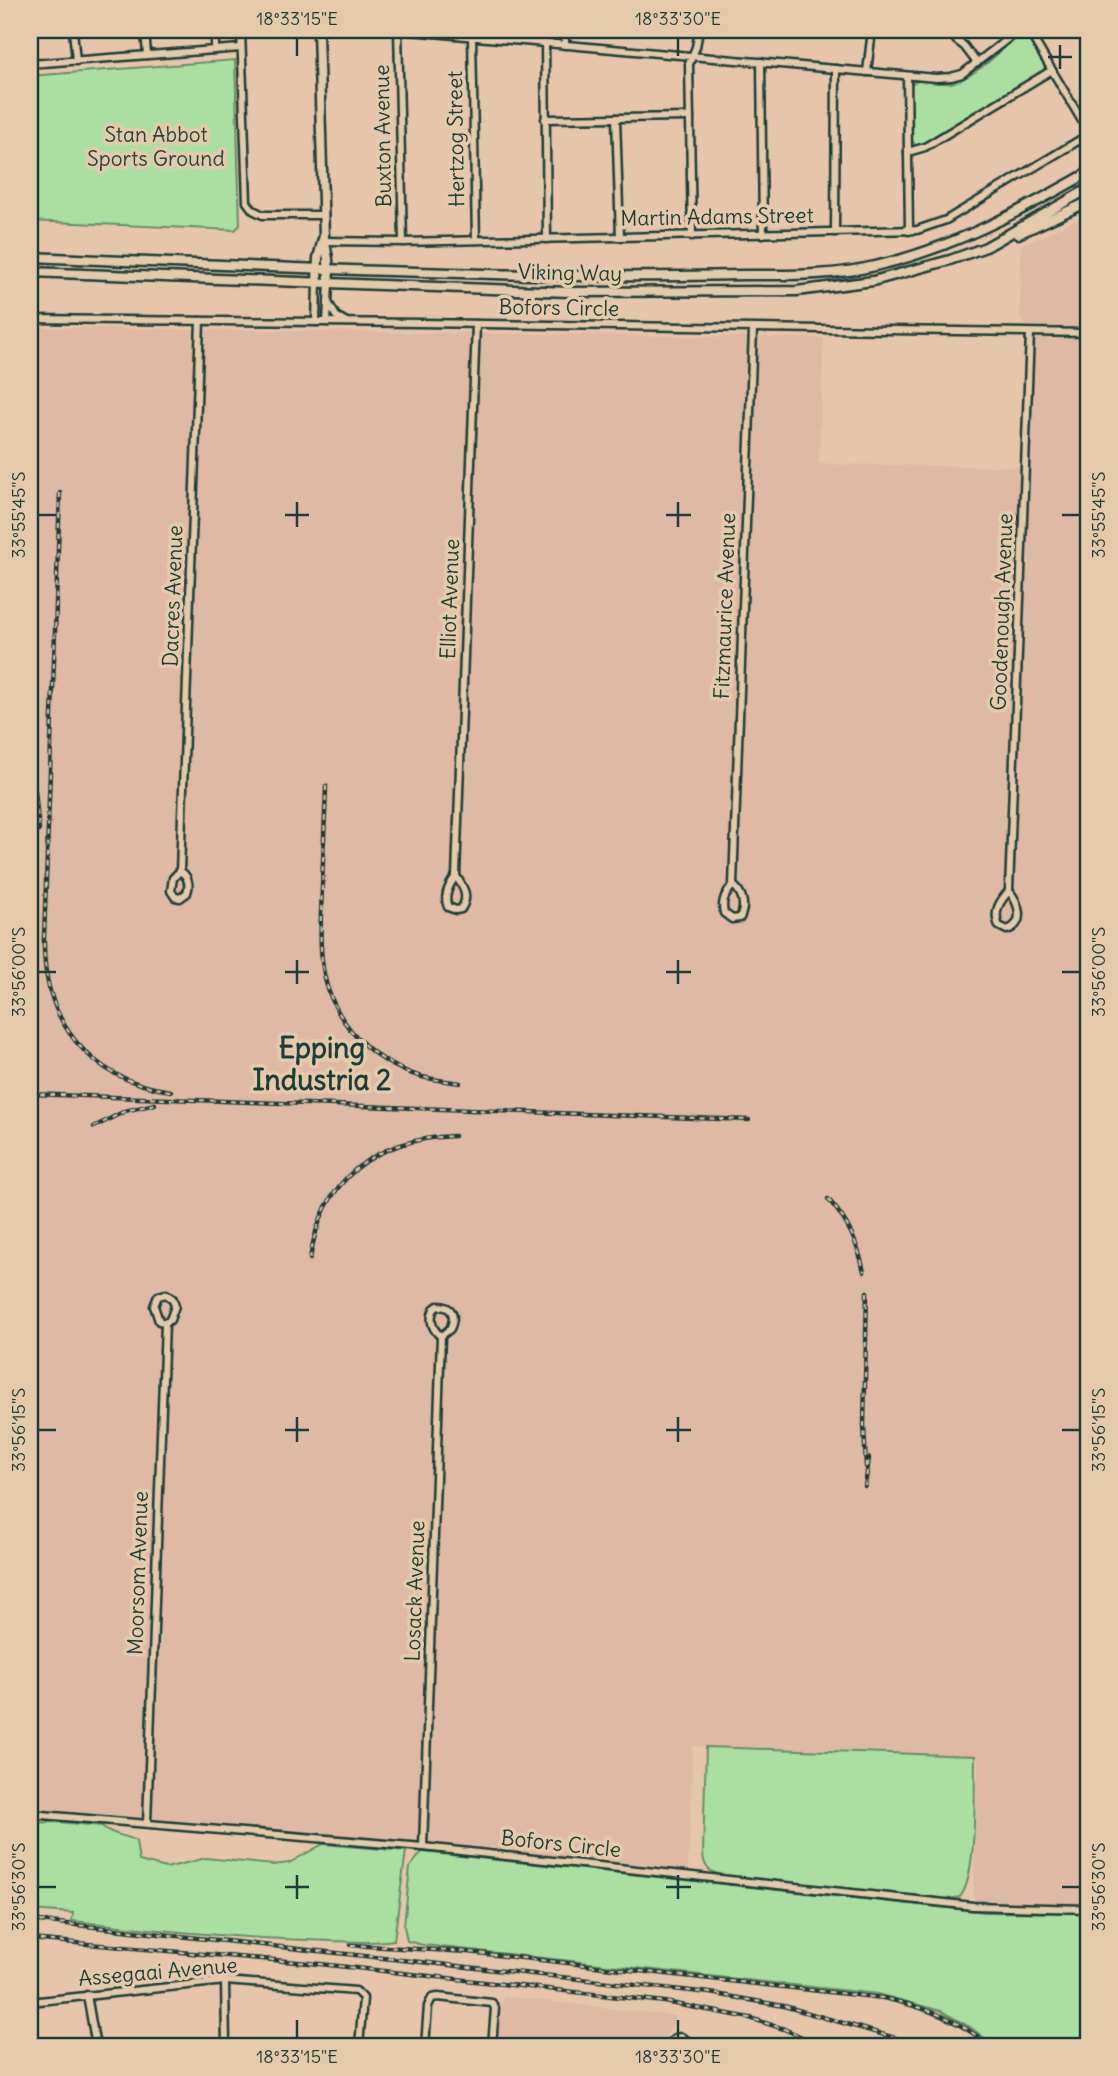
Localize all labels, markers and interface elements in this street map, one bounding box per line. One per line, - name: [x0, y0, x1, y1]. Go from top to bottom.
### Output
- text: 18°33'15"E: [256, 7, 338, 30]
- text: 18°33'30"E: [635, 7, 721, 30]
- street label: Buxton Avenue: [368, 64, 397, 208]
- street label: Hertzog Street: [441, 71, 470, 207]
- park label: Stan Abbot Sports Ground: [87, 121, 225, 172]
- street label: Martin Adams Street: [620, 201, 814, 232]
- street label: Viking Way: [518, 258, 622, 287]
- street label: Bofors Circle: [498, 293, 620, 322]
- text: 33°55'45"S: [7, 472, 30, 559]
- text: 33°55'45"S: [1087, 472, 1110, 559]
- street label: Fitzmaurice Avenue: [708, 512, 741, 700]
- street label: Goodenough Avenue: [985, 513, 1018, 711]
- street label: Dacres Avenue: [157, 525, 188, 667]
- street label: Elliot Avenue: [434, 538, 465, 660]
- text: 33°56'00"S: [7, 927, 30, 1017]
- text: 33°56'00"S: [1087, 927, 1110, 1017]
- district label: Epping Industria 2: [253, 1030, 391, 1098]
- text: 33°56'15"S: [7, 1388, 30, 1472]
- text: 33°56'15"S: [1087, 1388, 1110, 1472]
- street label: Moorsom Avenue: [121, 1490, 154, 1656]
- street label: Losack Avenue: [399, 1520, 430, 1662]
- street label: Bofors Circle: [500, 1824, 622, 1863]
- text: 33°56'30"S: [7, 1843, 30, 1931]
- text: 33°56'30"S: [1087, 1843, 1110, 1931]
- street label: Assegaai Avenue: [77, 1951, 239, 1992]
- text: 18°33'15"E: [256, 2045, 338, 2068]
- text: 18°33'30"E: [635, 2045, 721, 2068]

